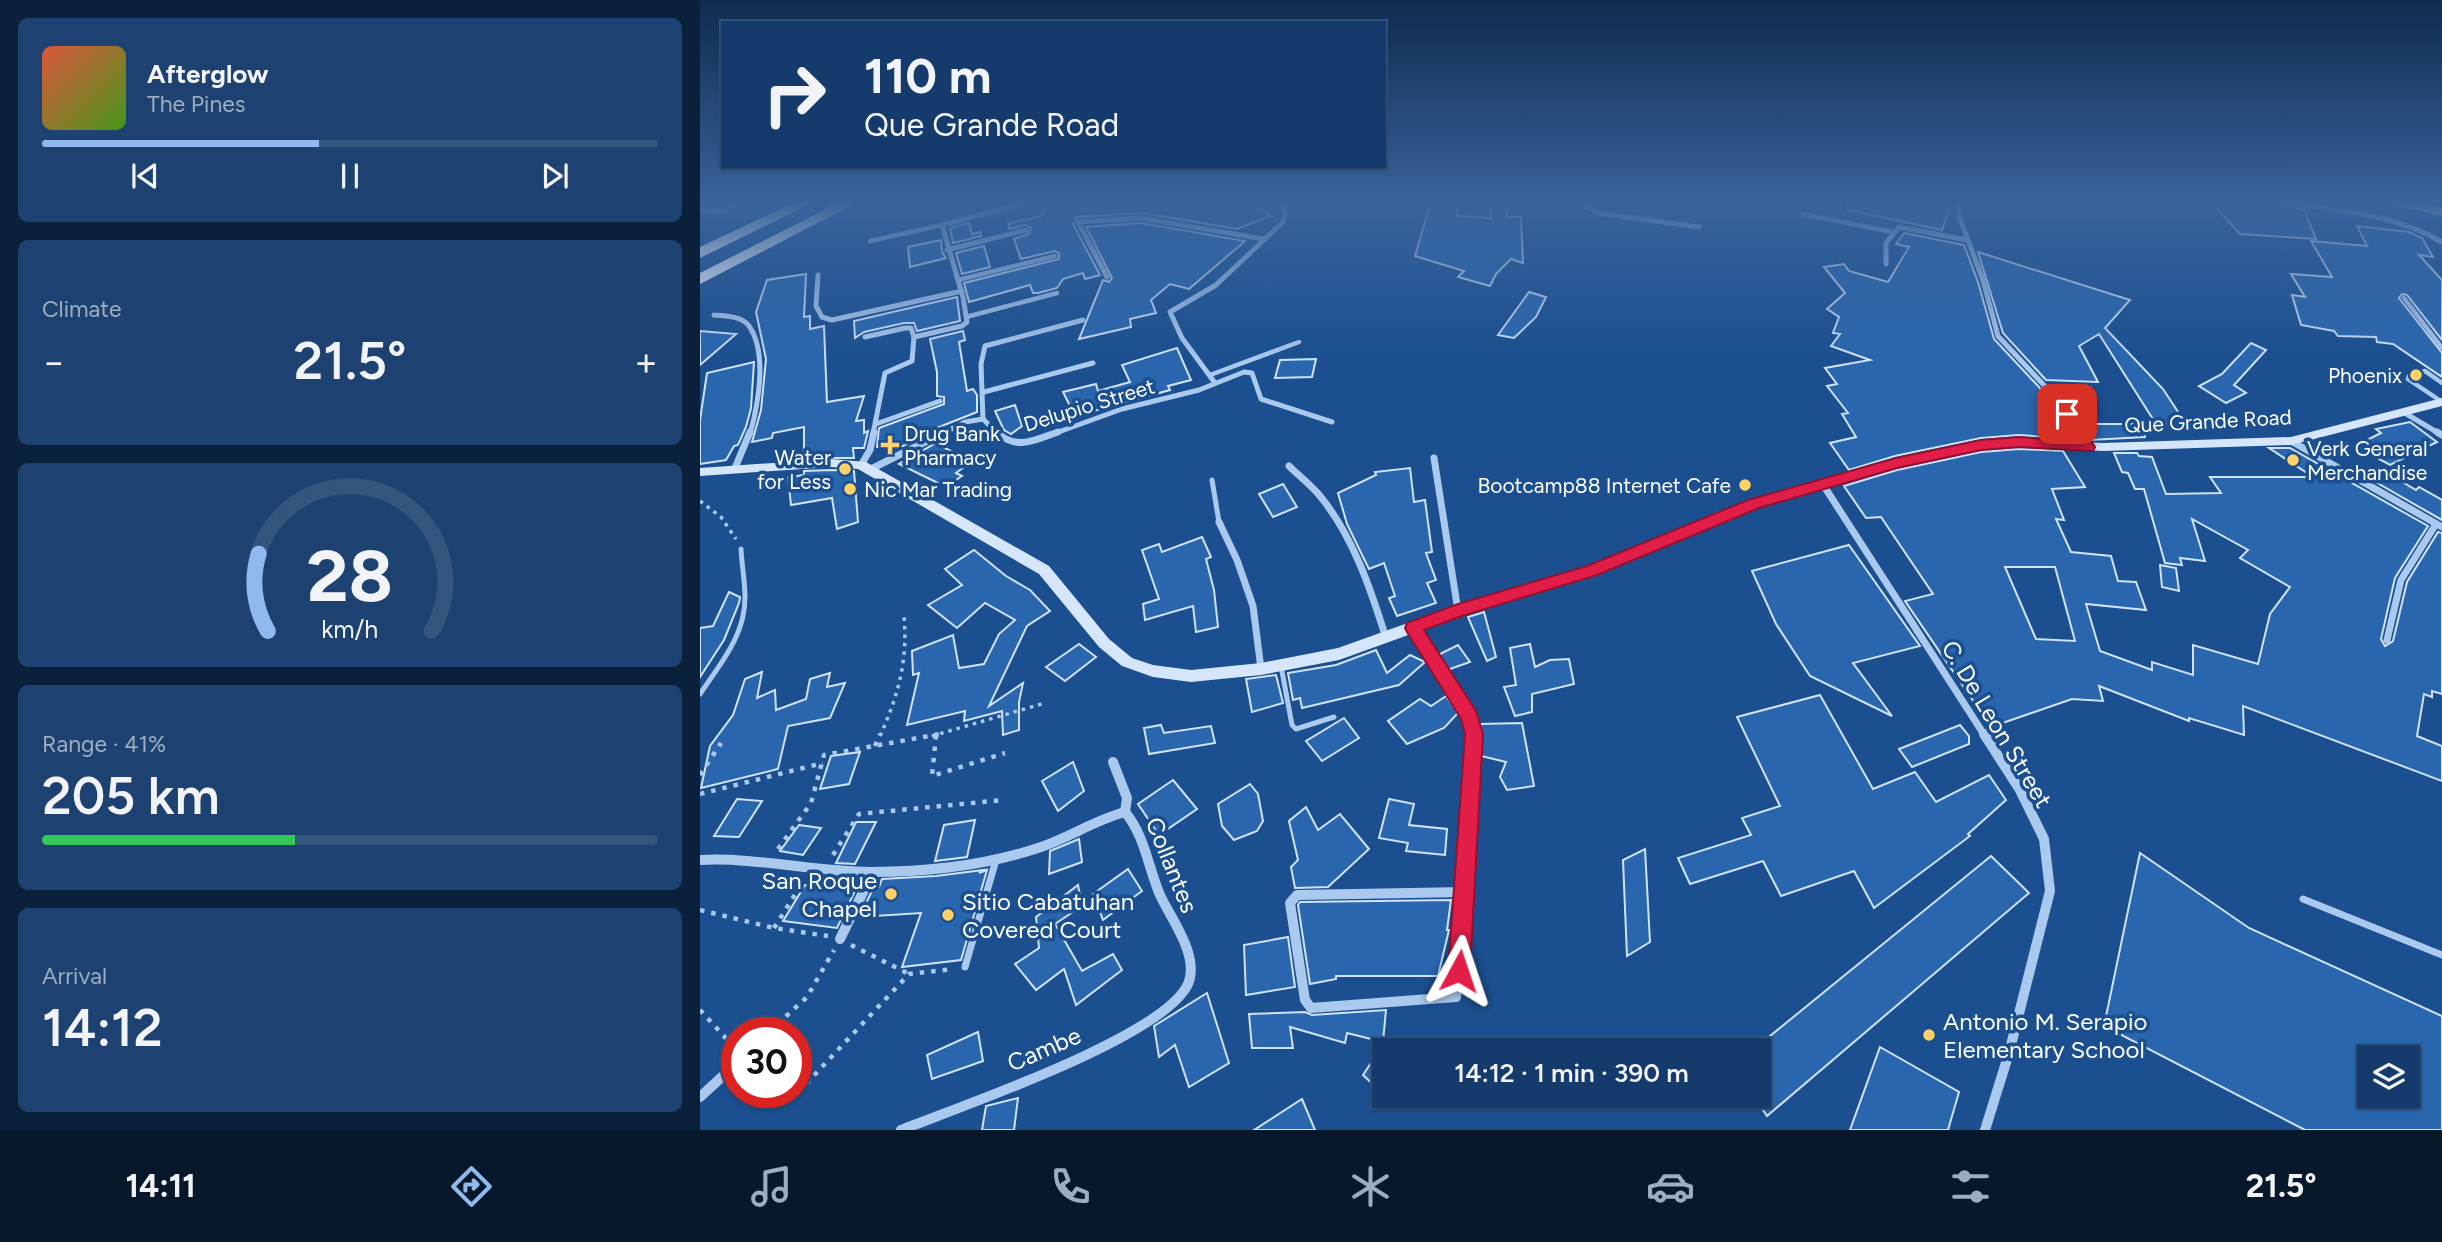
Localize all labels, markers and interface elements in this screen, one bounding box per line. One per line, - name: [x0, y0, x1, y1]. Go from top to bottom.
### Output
- text: 110 m: [864, 46, 992, 105]
- icon: right: [749, 49, 840, 140]
- text: Afterglow: [147, 58, 269, 90]
- text: The Pines: [147, 90, 246, 118]
- text: Que Grande Road: [864, 106, 1119, 144]
- icon: previous: [126, 157, 164, 195]
- icon: pause: [331, 157, 369, 195]
- icon: next: [536, 157, 574, 195]
- text: Climate: [42, 295, 121, 323]
- text: 21.5°: [293, 330, 407, 392]
- text: −: [42, 339, 66, 385]
- text: +: [634, 339, 658, 385]
- place label: Phoenix: [2328, 363, 2402, 388]
- marker: Phoenix: [2408, 367, 2424, 383]
- street label: Delupio Street: [1020, 373, 1158, 437]
- pin: [2037, 384, 2097, 444]
- icon: arrive: [2048, 395, 2086, 433]
- street label: Que Grande Road: [2124, 404, 2292, 438]
- place label: Drug Bank Pharmacy: [904, 421, 1001, 470]
- place label: Verk General Merchandise: [2307, 436, 2428, 485]
- marker: Drug Bank Pharmacy: [882, 437, 898, 453]
- place label: Water for Less: [757, 445, 831, 494]
- marker: Verk General Merchandise: [2285, 452, 2301, 468]
- marker: Water for Less: [837, 461, 853, 477]
- place label: Bootcamp88 Internet Cafe: [1477, 473, 1731, 498]
- place label: Nic Mar Trading: [864, 477, 1012, 502]
- marker: Bootcamp88 Internet Cafe: [1737, 477, 1753, 493]
- marker: Nic Mar Trading: [842, 481, 858, 497]
- text: 28: [307, 532, 393, 619]
- text: km/h: [321, 614, 379, 644]
- street label: C. De Leon Street: [1936, 635, 2058, 813]
- text: Range · 41%: [42, 730, 166, 758]
- text: 205 km: [42, 765, 220, 827]
- street label: Collantes: [1140, 813, 1204, 917]
- place label: San Roque Chapel: [761, 866, 877, 923]
- marker: San Roque Chapel: [883, 886, 899, 902]
- place label: Sitio Cabatuhan Covered Court: [962, 887, 1134, 944]
- marker: Sitio Cabatuhan Covered Court: [940, 907, 956, 923]
- position arrow: [1422, 934, 1496, 1008]
- text: Arrival: [42, 962, 107, 990]
- text: 14:12: [42, 997, 163, 1059]
- place label: Antonio M. Serapio Elementary School: [1943, 1007, 2147, 1064]
- speed limit sign: 30: [721, 1017, 812, 1108]
- street label: Cambe: [1003, 1021, 1085, 1077]
- marker: Antonio M. Serapio Elementary School: [1921, 1027, 1937, 1043]
- map controls: [2357, 1045, 2420, 1108]
- button: layers: [2357, 1045, 2420, 1108]
- text: 14:12 · 1 min · 390 m: [1454, 1057, 1689, 1089]
- icon: directions: [447, 1162, 496, 1211]
- icon: music: [747, 1162, 796, 1211]
- icon: phone: [1046, 1162, 1095, 1211]
- icon: climate: [1346, 1162, 1395, 1211]
- icon: car: [1646, 1162, 1695, 1211]
- icon: filters: [1946, 1162, 1995, 1211]
- text: 14:11: [125, 1167, 196, 1205]
- text: 21.5°: [2246, 1167, 2317, 1205]

